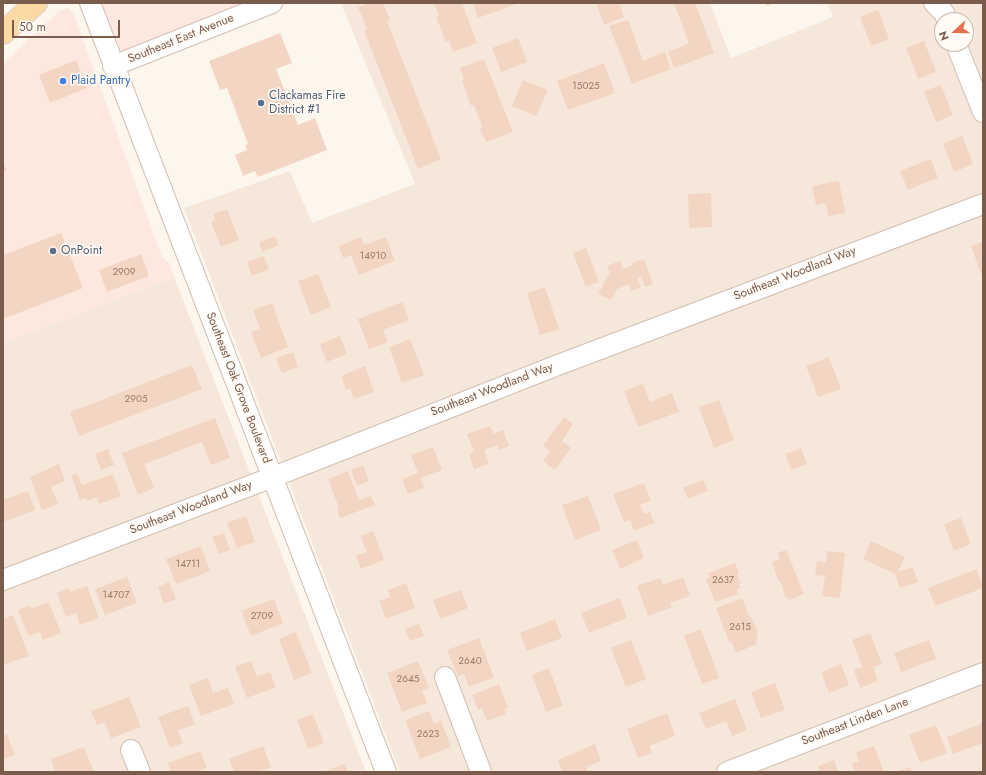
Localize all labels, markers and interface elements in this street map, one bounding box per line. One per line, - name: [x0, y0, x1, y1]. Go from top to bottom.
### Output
- street label: Southeast East Avenue: [126, 11, 236, 67]
- scale bar: [14, 12, 122, 38]
- north arrow: [934, 12, 974, 52]
- text: 50 m: [19, 18, 46, 36]
- text: N: [935, 29, 953, 43]
- place label: Plaid Pantry: [71, 74, 131, 88]
- marker: Plaid Pantry: [58, 76, 68, 86]
- house number: 15025: [572, 81, 600, 93]
- place label: Clackamas Fire District #1: [269, 89, 345, 117]
- marker: Clackamas Fire District #1: [256, 98, 266, 108]
- place label: OnPoint: [61, 244, 102, 258]
- street label: Southeast Woodland Way: [732, 244, 858, 304]
- marker: OnPoint: [48, 246, 58, 256]
- house number: 14910: [360, 251, 386, 263]
- house number: 2909: [112, 267, 136, 279]
- street label: Southeast Oak Grove Boulevard: [202, 310, 274, 466]
- street label: Southeast Woodland Way: [429, 360, 555, 420]
- house number: 2905: [124, 394, 148, 406]
- street label: Southeast Woodland Way: [128, 478, 254, 538]
- house number: 14711: [176, 559, 200, 571]
- house number: 2637: [712, 575, 734, 587]
- house number: 14707: [103, 590, 129, 602]
- house number: 2709: [251, 611, 273, 623]
- house number: 2615: [729, 622, 751, 634]
- house number: 2640: [458, 656, 482, 668]
- house number: 2645: [397, 674, 419, 686]
- street label: Southeast Linden Lane: [800, 695, 910, 749]
- house number: 2623: [417, 729, 439, 741]

